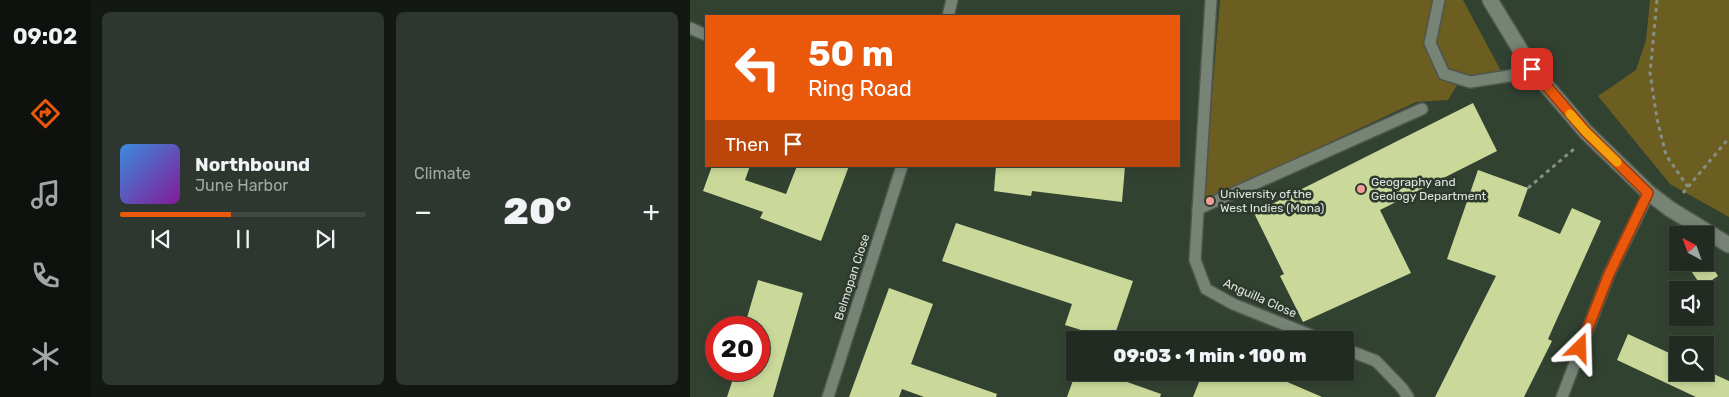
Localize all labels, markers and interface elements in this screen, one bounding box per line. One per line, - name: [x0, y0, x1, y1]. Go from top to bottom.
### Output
- text: 09:02: [13, 23, 77, 50]
- text: 50 m: [808, 33, 894, 75]
- icon: left: [725, 35, 790, 100]
- pin: [1511, 48, 1553, 90]
- icon: arrive: [1518, 55, 1546, 83]
- text: Ring Road: [808, 75, 912, 102]
- icon: directions: [28, 96, 63, 131]
- icon: arrive: [779, 130, 807, 158]
- text: Then: [725, 133, 769, 156]
- text: Northbound: [195, 153, 310, 176]
- text: Climate: [414, 164, 471, 183]
- place label: Geography and Geology Department: [1371, 175, 1487, 203]
- text: June Harbor: [195, 176, 288, 195]
- icon: music: [28, 177, 63, 212]
- marker: Geography and Geology Department: [1355, 183, 1367, 195]
- place label: University of the West Indies (Mona): [1220, 187, 1324, 215]
- text: 20°: [503, 188, 572, 234]
- text: −: [414, 195, 432, 228]
- text: +: [643, 195, 660, 228]
- marker: University of the West Indies (Mona): [1204, 195, 1216, 207]
- icon: previous: [147, 225, 175, 253]
- icon: pause: [229, 225, 257, 253]
- icon: next: [311, 225, 339, 253]
- north arrow: [1669, 226, 1714, 271]
- map controls: [1669, 226, 1714, 381]
- street label: Belmopan Close: [831, 232, 873, 322]
- icon: phone: [28, 258, 63, 293]
- street label: Anguilla Close: [1221, 276, 1299, 321]
- button: sound: [1669, 281, 1714, 326]
- speed limit sign: 20: [705, 316, 770, 381]
- position arrow: [1553, 321, 1605, 373]
- button: search: [1669, 336, 1714, 381]
- icon: climate: [28, 339, 63, 374]
- text: 09:03 · 1 min · 100 m: [1113, 344, 1307, 367]

